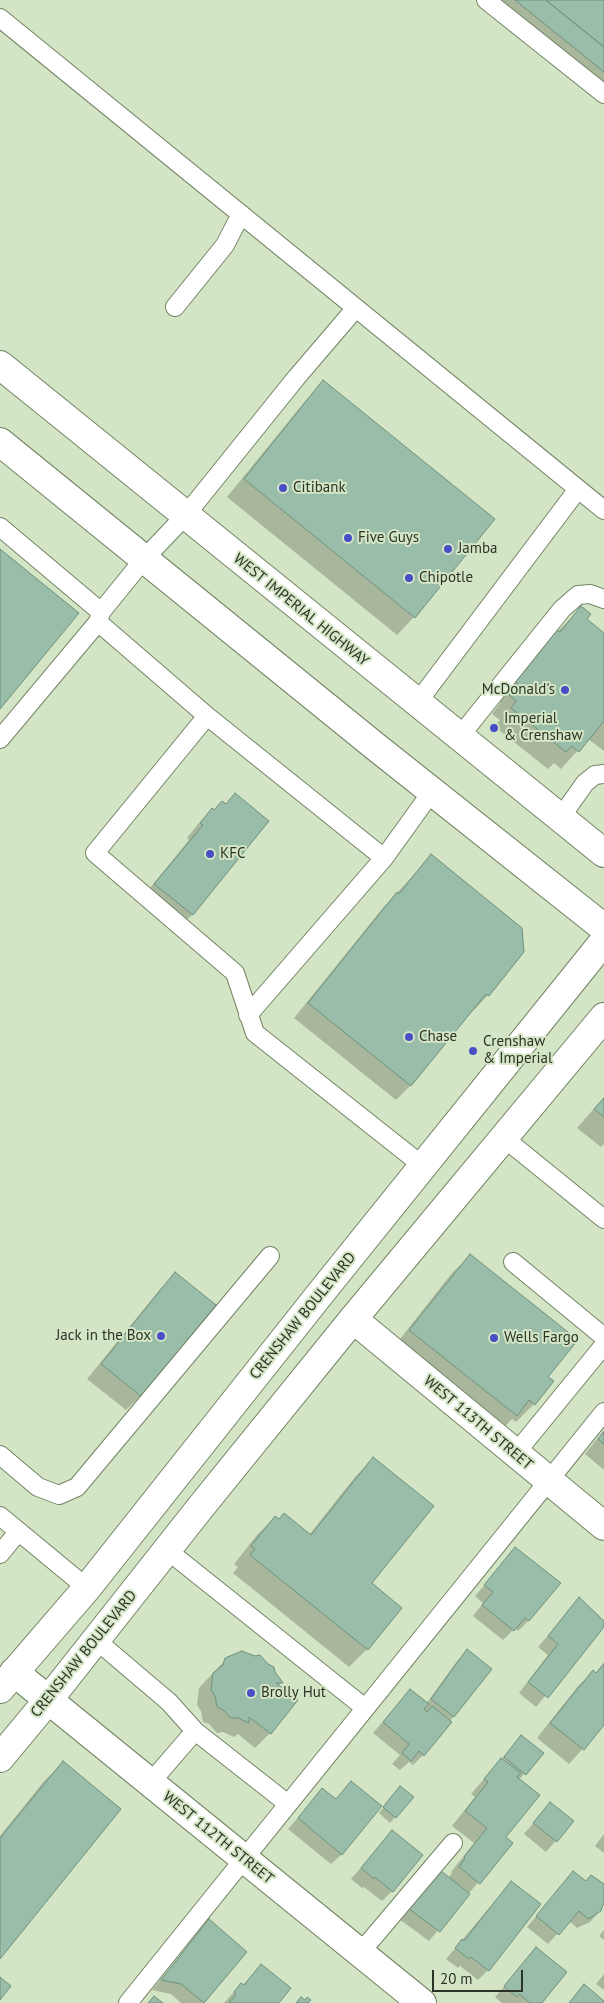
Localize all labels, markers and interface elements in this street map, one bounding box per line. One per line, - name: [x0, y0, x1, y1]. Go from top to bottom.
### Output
- place label: Citibank: [293, 479, 346, 497]
- marker: Citibank: [277, 482, 289, 494]
- place label: Five Guys: [358, 529, 419, 547]
- marker: Five Guys: [342, 532, 354, 544]
- place label: Jamba: [458, 540, 498, 558]
- marker: Jamba: [442, 543, 454, 555]
- street label: WEST IMPERIAL HIGHWAY: [230, 550, 372, 670]
- place label: Chipotle: [419, 569, 473, 587]
- marker: Chipotle: [403, 572, 415, 584]
- place label: McDonald's: [482, 681, 555, 699]
- marker: McDonald's: [559, 684, 571, 696]
- place label: Imperial & Crenshaw: [504, 710, 582, 745]
- marker: Imperial & Crenshaw: [488, 722, 500, 734]
- place label: KFC: [220, 845, 245, 863]
- marker: KFC: [204, 848, 216, 860]
- place label: Chase: [419, 1028, 457, 1046]
- marker: Chase: [403, 1031, 415, 1043]
- place label: Crenshaw & Imperial: [483, 1033, 552, 1068]
- marker: Crenshaw & Imperial: [467, 1045, 479, 1057]
- street label: CRENSHAW BOULEVARD: [246, 1249, 360, 1383]
- place label: Jack in the Box: [56, 1327, 151, 1345]
- place label: Wells Fargo: [504, 1329, 579, 1347]
- marker: Jack in the Box: [155, 1330, 167, 1342]
- marker: Wells Fargo: [488, 1332, 500, 1344]
- street label: WEST 113TH STREET: [420, 1372, 536, 1474]
- street label: CRENSHAW BOULEVARD: [27, 1587, 141, 1721]
- place label: Brolly Hut: [261, 1684, 326, 1702]
- marker: Brolly Hut: [245, 1687, 257, 1699]
- street label: WEST 112TH STREET: [159, 1788, 277, 1888]
- scale bar: [434, 1960, 525, 1992]
- text: 20 m: [440, 1969, 473, 1988]

